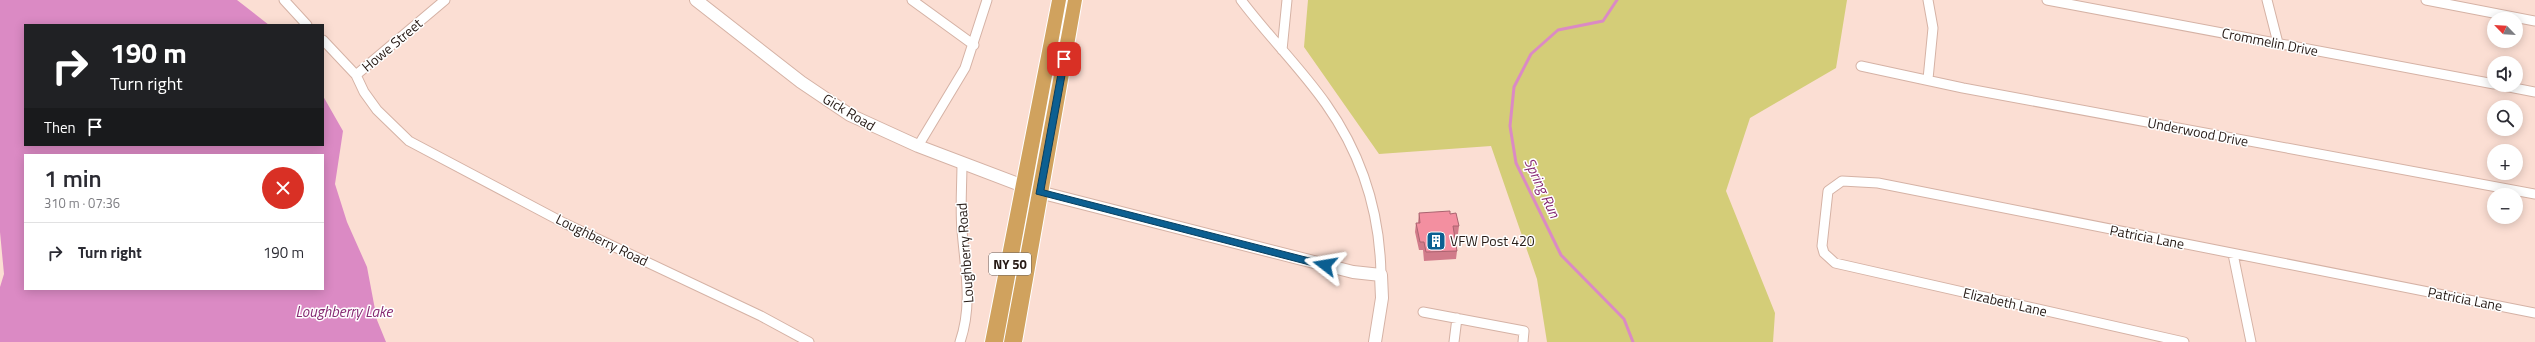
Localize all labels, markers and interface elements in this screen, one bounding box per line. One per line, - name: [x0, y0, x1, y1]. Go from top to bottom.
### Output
- north arrow: [2487, 12, 2523, 48]
- map controls: [2487, 12, 2523, 224]
- street label: Howe Street: [357, 13, 427, 76]
- street label: Crommelin Drive: [2220, 22, 2320, 61]
- text: 190 m: [110, 31, 187, 74]
- icon: right: [44, 40, 96, 92]
- pin: [1047, 42, 1081, 76]
- icon: arrive: [1053, 48, 1075, 70]
- button: sound: [2487, 56, 2523, 92]
- text: Turn right: [110, 70, 183, 97]
- street label: Gick Road: [819, 88, 879, 135]
- button: search: [2487, 100, 2523, 136]
- street label: Underwood Drive: [2146, 111, 2250, 152]
- text: Then: [44, 116, 76, 139]
- icon: arrive: [84, 116, 106, 138]
- button: +: [2487, 144, 2523, 180]
- water label: Spring Run: [1519, 154, 1567, 222]
- text: 1 min: [44, 160, 102, 196]
- button: close: [262, 167, 304, 209]
- button: −: [2487, 188, 2523, 224]
- text: 310 m · 07:36: [44, 193, 120, 213]
- street label: Loughberry Road: [951, 202, 978, 304]
- street label: Loughberry Road: [552, 208, 652, 271]
- street label: Patricia Lane: [2108, 219, 2186, 254]
- building icon: VFW Post 420: [1425, 230, 1447, 252]
- place label: VFW Post 420: [1450, 230, 1535, 251]
- text: Turn right: [78, 241, 142, 264]
- text: 190 m: [263, 241, 304, 264]
- icon: right: [44, 242, 66, 264]
- position arrow: [1304, 244, 1346, 286]
- road number: NY 50: [989, 253, 1031, 275]
- street label: Patricia Lane: [2426, 281, 2504, 316]
- street label: Elizabeth Lane: [1961, 282, 2049, 321]
- water label: Loughberry Lake: [296, 300, 394, 323]

